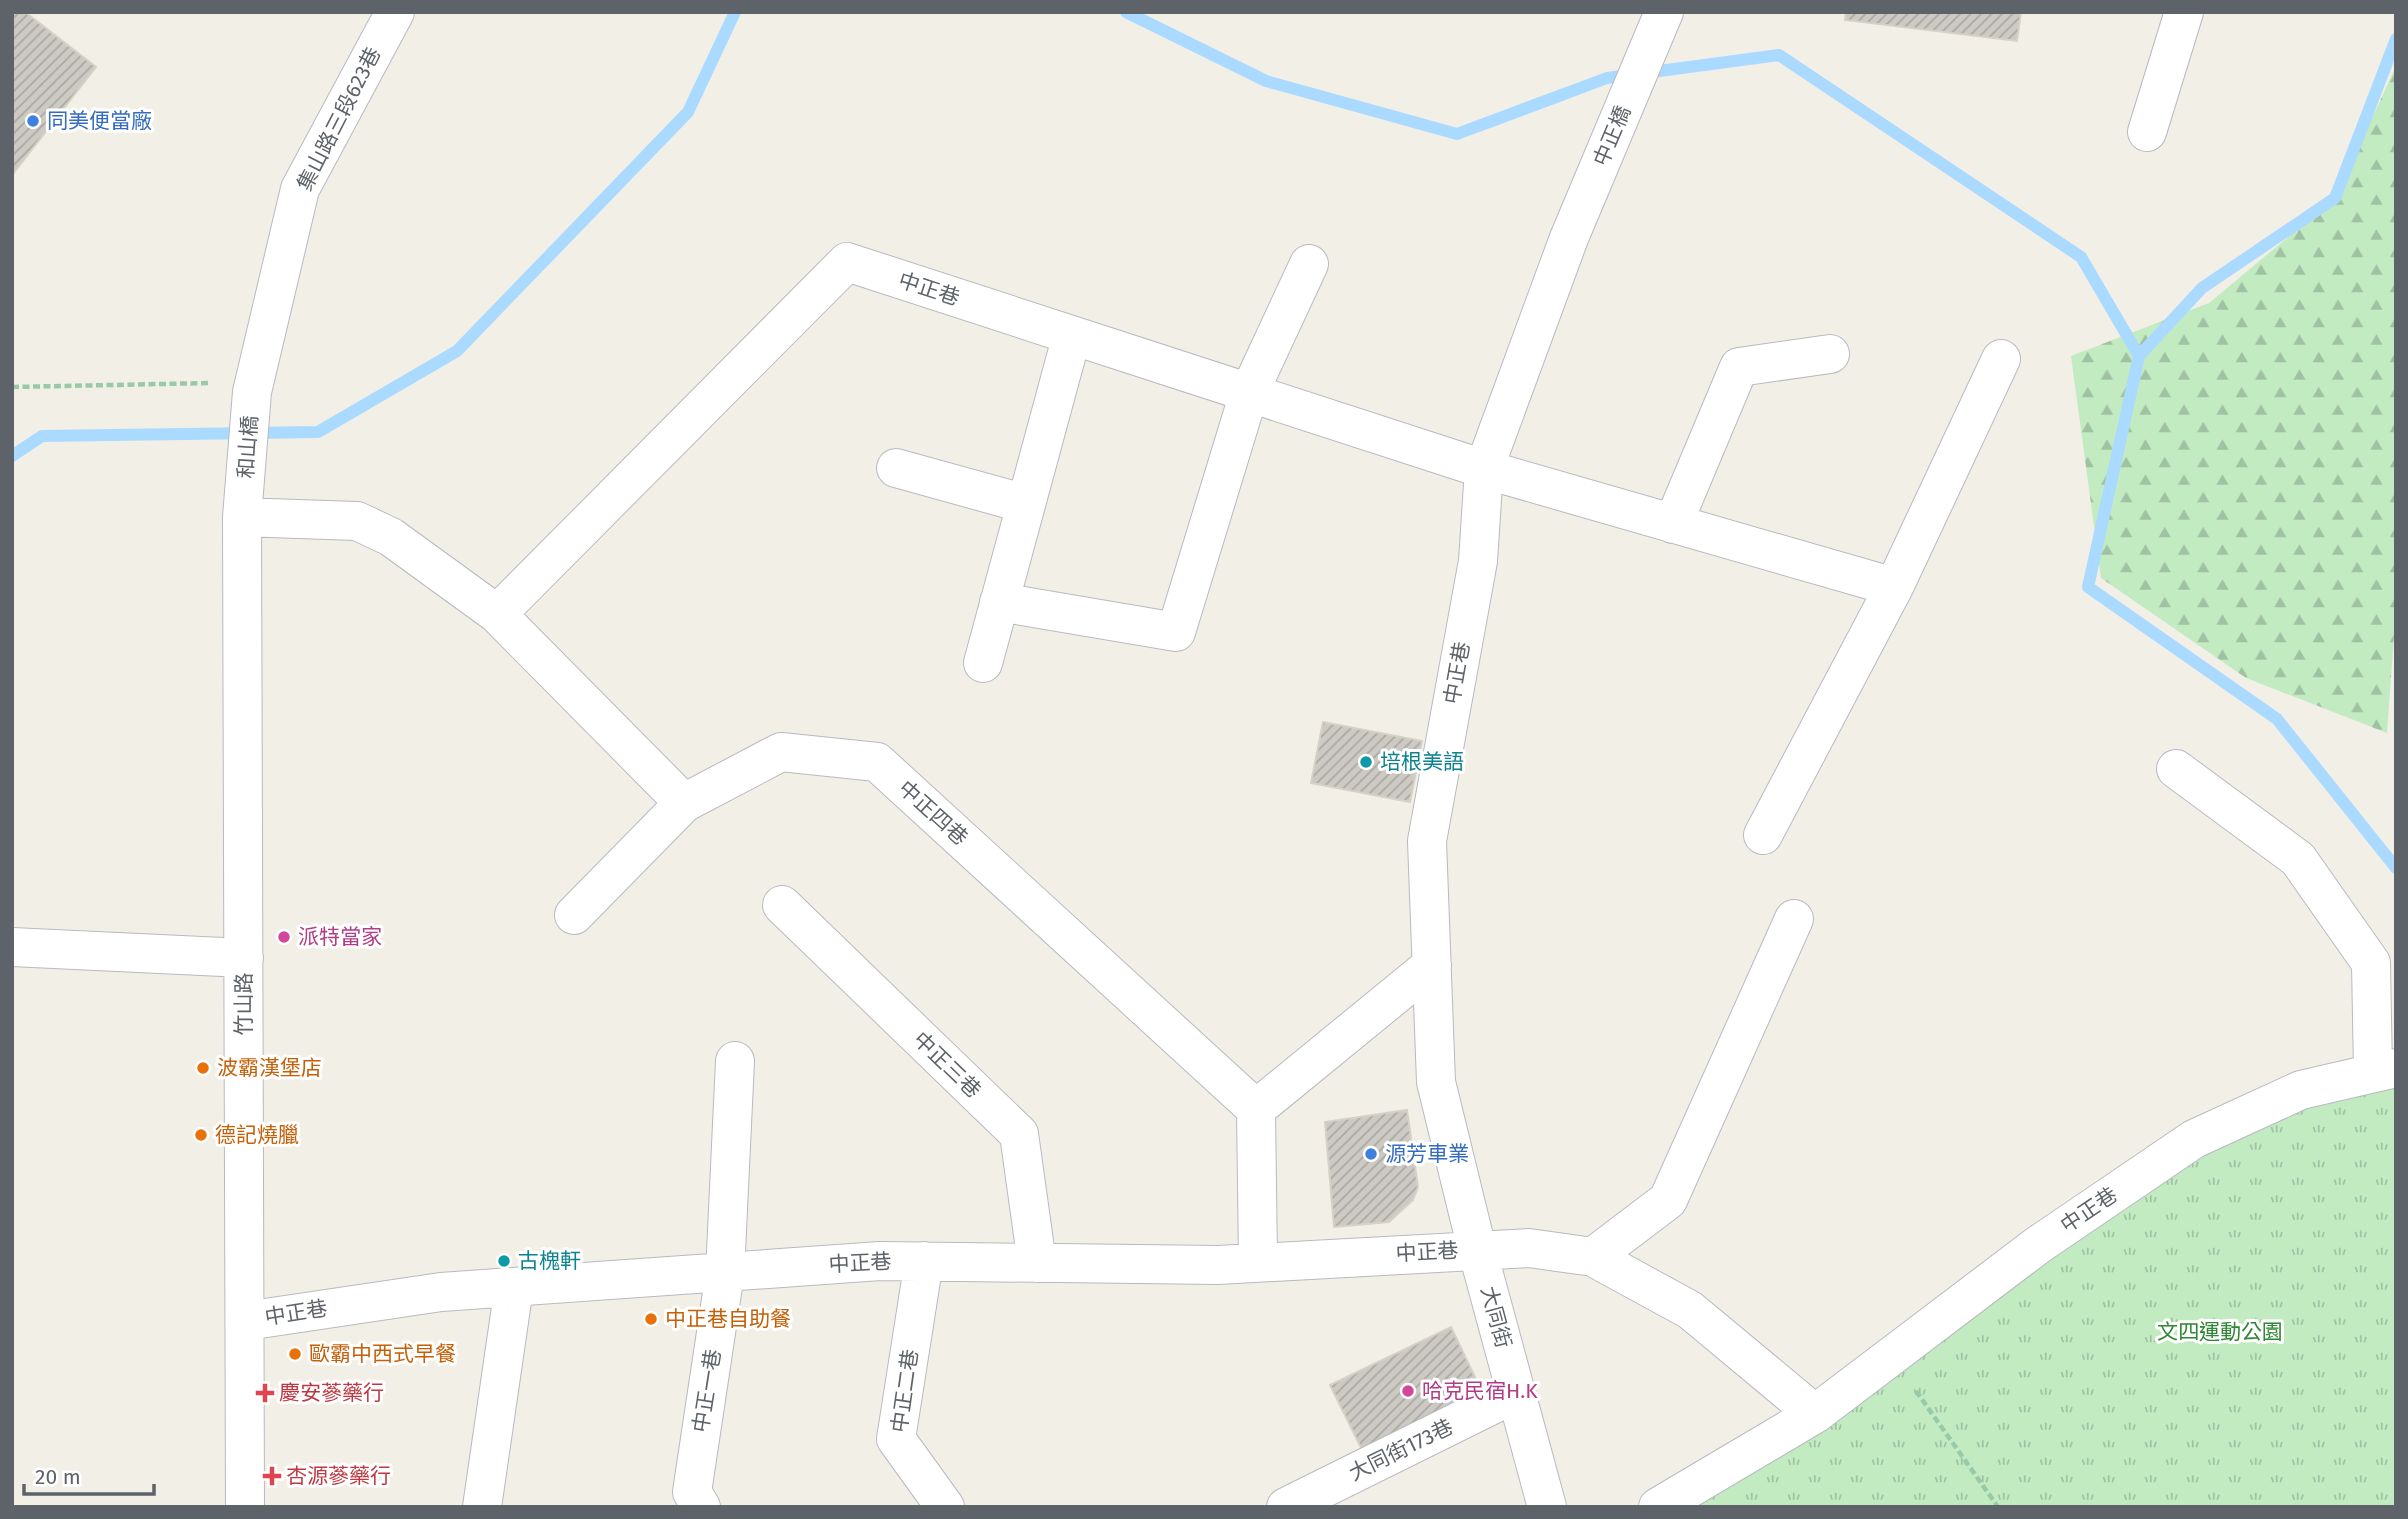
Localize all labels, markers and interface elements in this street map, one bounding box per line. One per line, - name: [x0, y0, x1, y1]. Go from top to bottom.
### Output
- street label: 集山路三段623巷: [292, 43, 386, 195]
- street label: 中正橋: [1588, 102, 1636, 170]
- place label: 同美便當廠: [47, 108, 152, 134]
- marker: 同美便當廠: [25, 113, 41, 129]
- street label: 中正巷: [895, 267, 963, 311]
- street label: 和山橋: [233, 415, 263, 479]
- street label: 中正巷: [1439, 640, 1475, 706]
- place label: 培根美語: [1380, 749, 1464, 775]
- marker: 培根美語: [1358, 754, 1374, 770]
- street label: 中正四巷: [893, 775, 973, 851]
- place label: 派特當家: [298, 924, 382, 950]
- marker: 派特當家: [276, 929, 292, 945]
- street label: 竹山路: [231, 973, 257, 1036]
- street label: 中正三巷: [908, 1026, 986, 1104]
- place label: 波霸漢堡店: [217, 1055, 322, 1081]
- marker: 波霸漢堡店: [195, 1060, 211, 1076]
- place label: 德記燒臘: [215, 1122, 299, 1148]
- marker: 德記燒臘: [193, 1127, 209, 1143]
- place label: 源芳車業: [1385, 1141, 1469, 1167]
- marker: 源芳車業: [1363, 1146, 1379, 1162]
- street label: 中正巷: [2056, 1182, 2122, 1238]
- street label: 中正巷: [1395, 1237, 1459, 1267]
- place label: 古槐軒: [518, 1248, 581, 1274]
- street label: 中正巷: [828, 1248, 892, 1278]
- marker: 古槐軒: [496, 1253, 512, 1269]
- street label: 大同街: [1475, 1283, 1517, 1351]
- street label: 中正巷: [263, 1295, 329, 1331]
- place label: 中正巷自助餐: [665, 1306, 791, 1332]
- marker: 中正巷自助餐: [643, 1311, 659, 1327]
- park label: 文四運動公園: [2157, 1319, 2283, 1345]
- place label: 歐霸中西式早餐: [309, 1341, 456, 1367]
- marker: 歐霸中西式早餐: [287, 1346, 303, 1362]
- street label: 中正一巷: [688, 1347, 726, 1435]
- street label: 中正二巷: [886, 1348, 924, 1434]
- place label: 哈克民宿H.K: [1422, 1378, 1538, 1404]
- place label: 慶安蔘藥行: [279, 1380, 384, 1406]
- marker: 哈克民宿H.K: [1400, 1383, 1416, 1399]
- marker: 慶安蔘藥行: [257, 1385, 273, 1401]
- street label: 大同街173巷: [1345, 1414, 1457, 1486]
- scale bar: [24, 1452, 154, 1496]
- place label: 杏源蔘藥行: [286, 1463, 391, 1489]
- text: 20 m: [35, 1464, 81, 1490]
- marker: 杏源蔘藥行: [264, 1468, 280, 1484]

